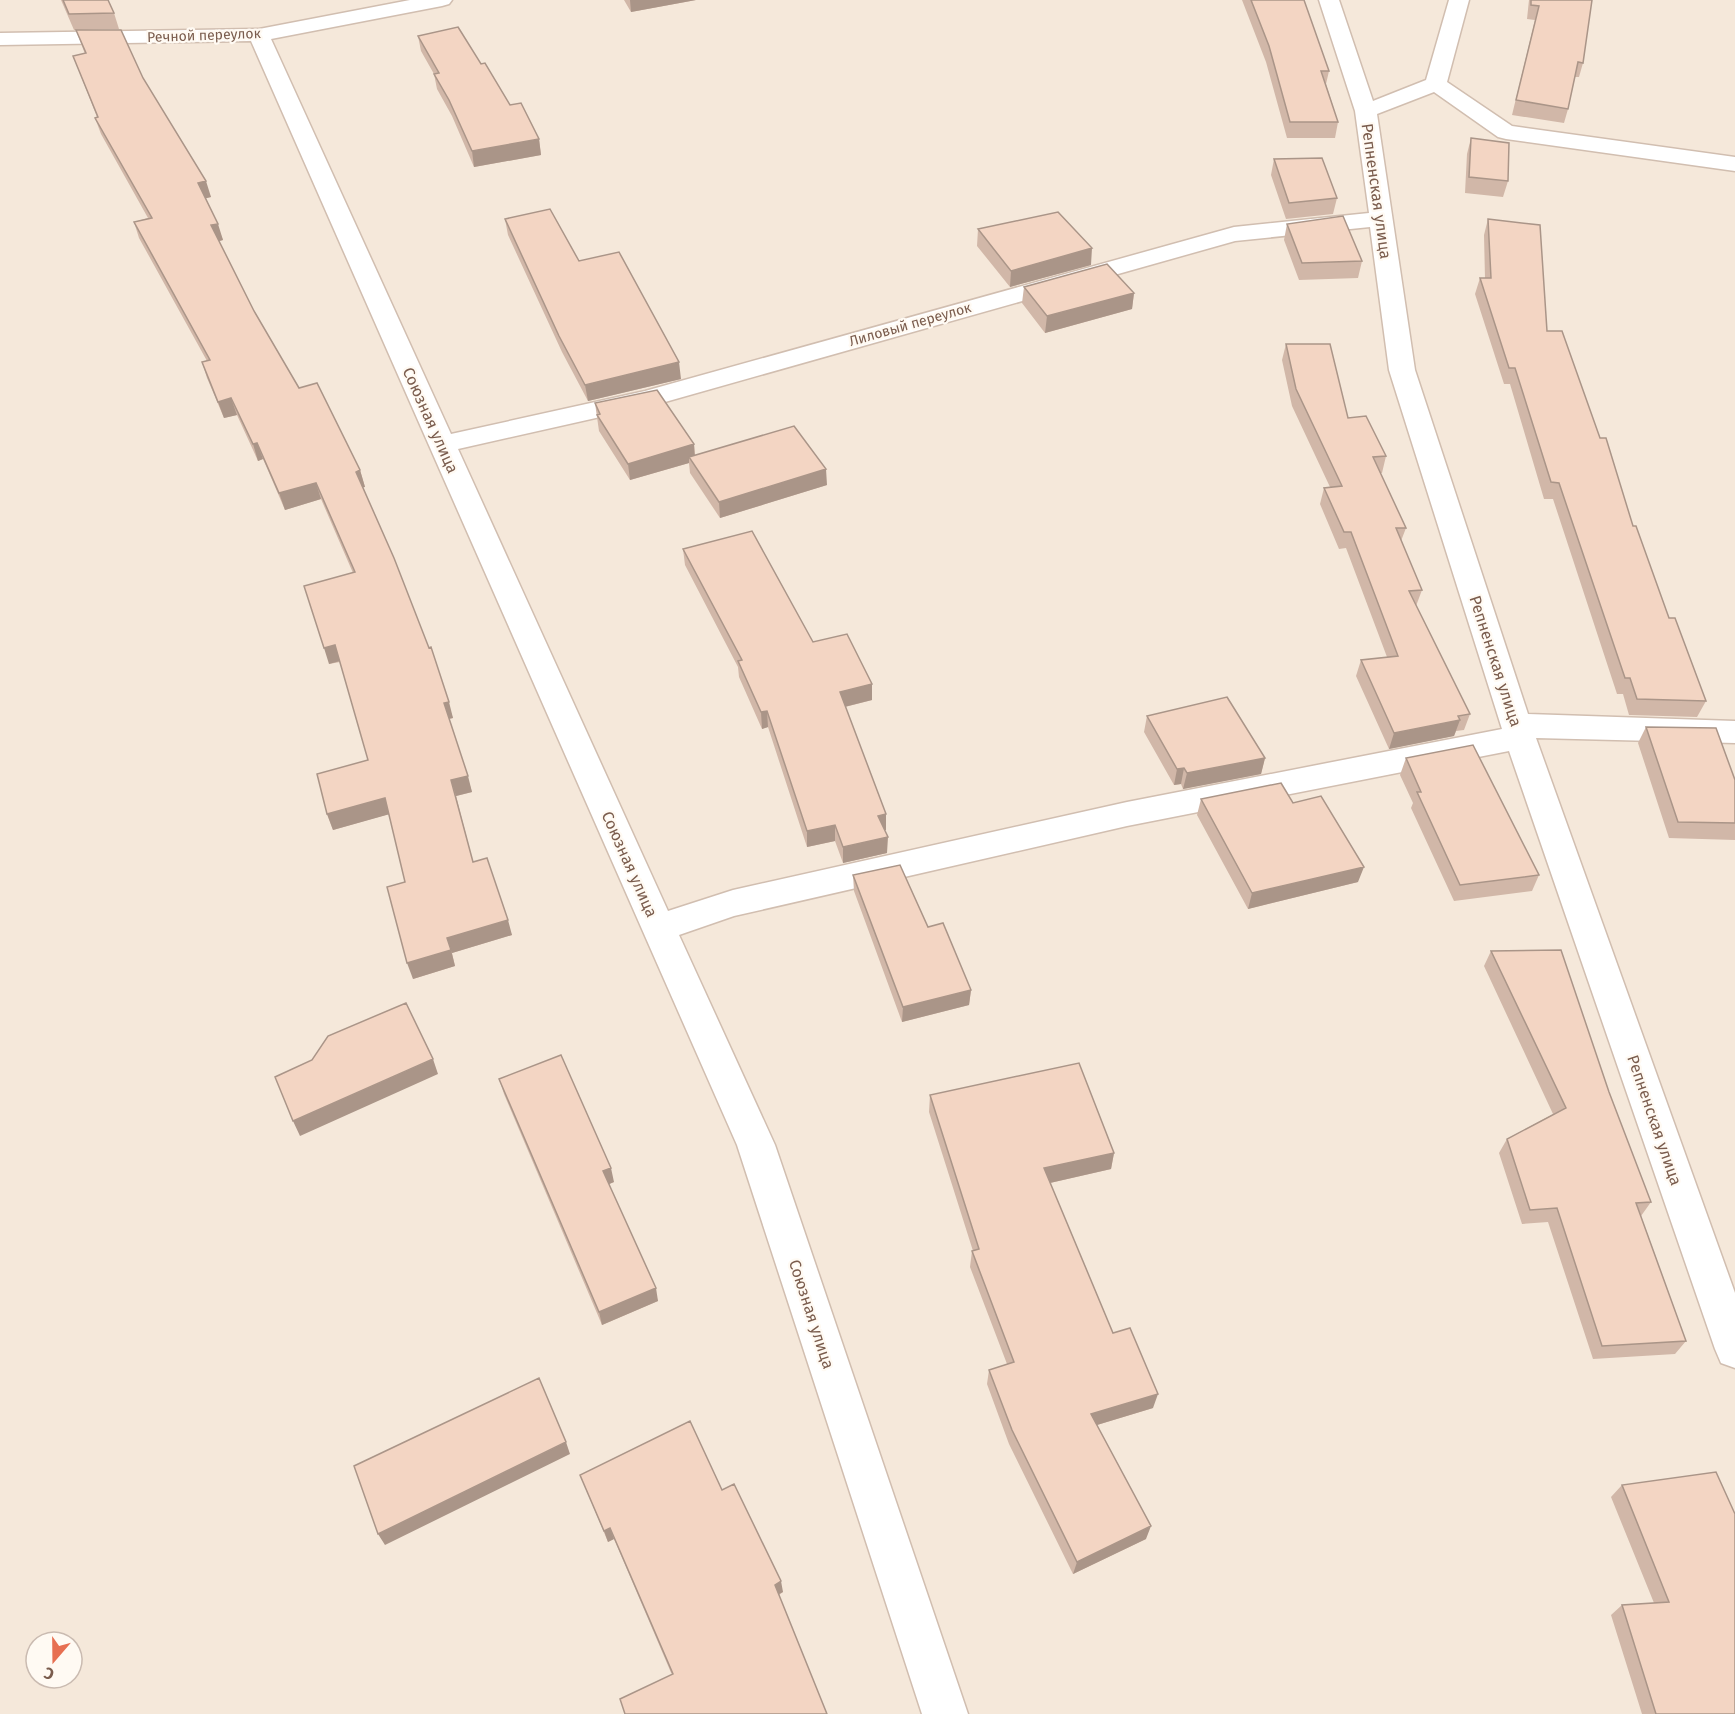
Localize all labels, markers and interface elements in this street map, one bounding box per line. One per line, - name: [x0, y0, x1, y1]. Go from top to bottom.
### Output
- street label: Речной переулок: [147, 25, 262, 46]
- street label: Репненская улица: [1358, 122, 1395, 260]
- street label: Лиловый переулок: [847, 299, 974, 350]
- street label: Союзная улица: [399, 364, 462, 476]
- street label: Репненская улица: [1465, 593, 1526, 729]
- street label: Союзная улица: [598, 808, 661, 920]
- street label: Репненская улица: [1623, 1052, 1686, 1188]
- street label: Союзная улица: [785, 1257, 838, 1371]
- north arrow: [24, 1630, 84, 1690]
- text: С: [41, 1663, 57, 1684]

